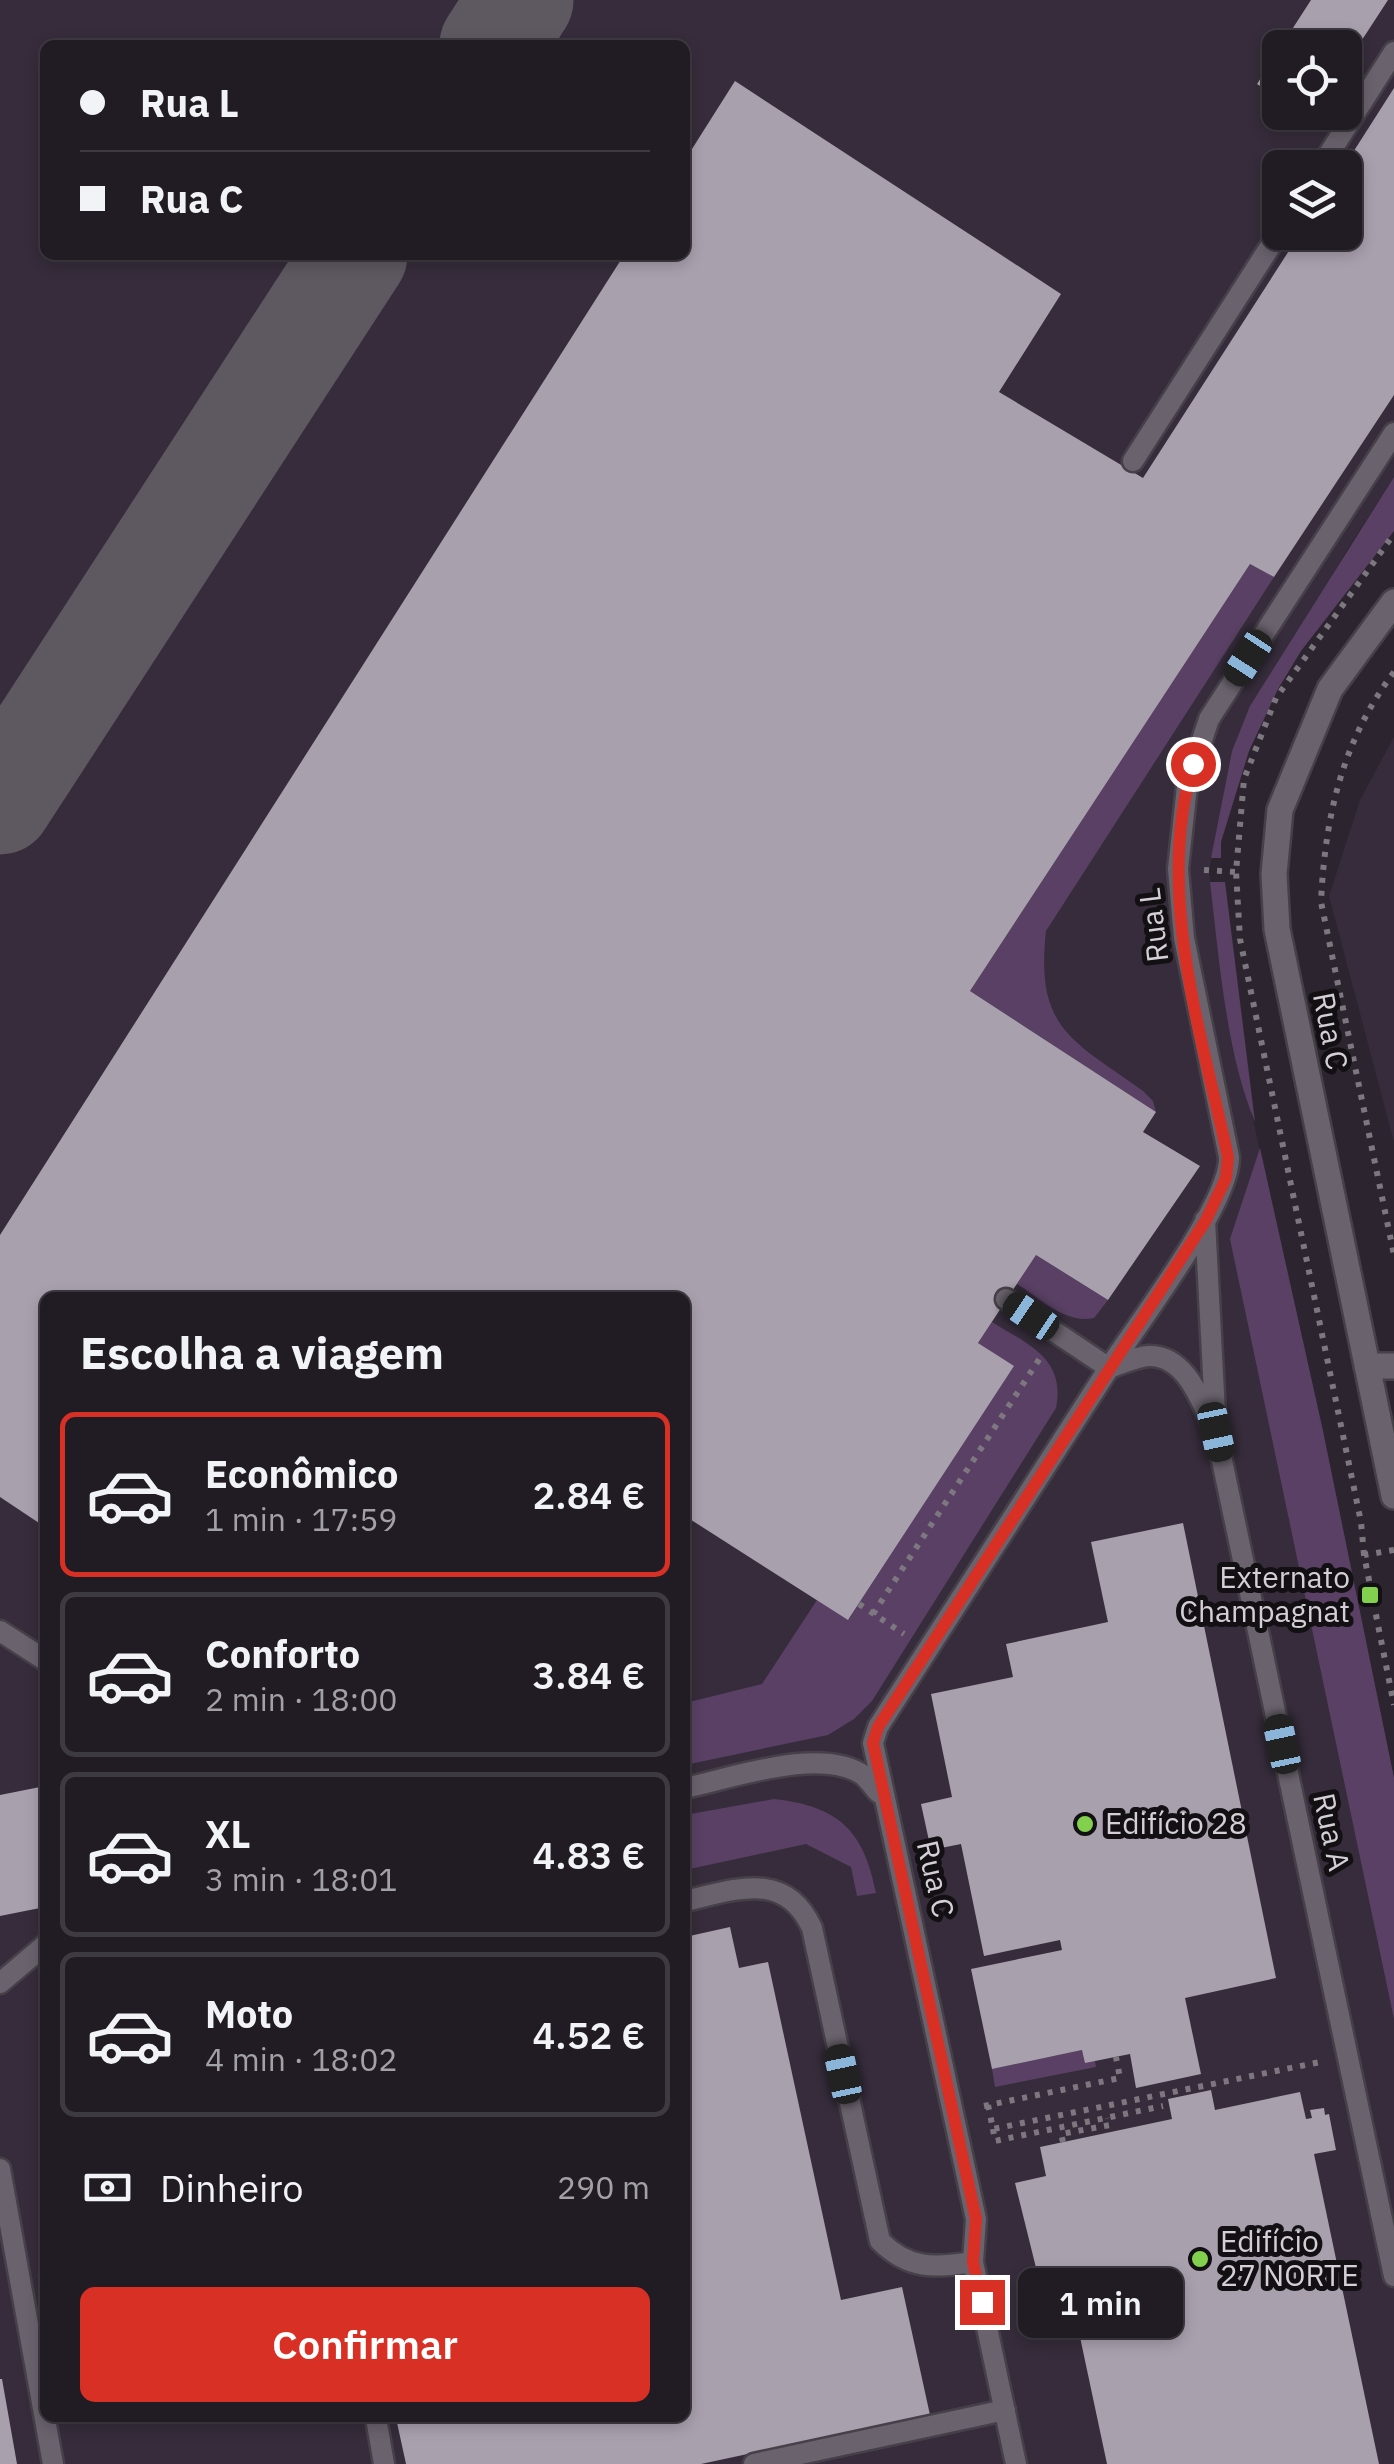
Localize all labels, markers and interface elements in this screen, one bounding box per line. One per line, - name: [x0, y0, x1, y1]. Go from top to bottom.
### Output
- map controls: [1262, 30, 1362, 250]
- button: locate: [1262, 30, 1362, 130]
- text: Rua L: [140, 78, 239, 127]
- button: layers: [1262, 150, 1362, 250]
- text: Rua C: [140, 174, 244, 223]
- car: [1219, 625, 1277, 691]
- route start: [1171, 742, 1216, 787]
- street label: Rua L: [1129, 886, 1176, 964]
- street label: Rua C: [1305, 989, 1358, 1073]
- car: [998, 1287, 1064, 1345]
- text: Escolha a viagem: [80, 1323, 444, 1381]
- car: [1195, 1400, 1237, 1464]
- text: Econômico: [205, 1449, 398, 1498]
- icon: car: [85, 1450, 175, 1540]
- text: 2.84 €: [532, 1470, 645, 1519]
- text: 1 min · 17:59: [205, 1498, 398, 1540]
- place label: Externato Champagnat: [1179, 1557, 1350, 1630]
- marker: Externato Champagnat: [1359, 1584, 1381, 1606]
- text: Conforto: [205, 1629, 360, 1678]
- icon: car: [85, 1630, 175, 1720]
- text: 3.84 €: [532, 1650, 645, 1699]
- text: 2 min · 18:00: [205, 1678, 398, 1720]
- car: [1261, 1712, 1303, 1776]
- street label: Rua A: [1305, 1789, 1360, 1874]
- place label: Edifício 28: [1105, 1803, 1247, 1842]
- text: XL: [205, 1809, 251, 1858]
- icon: car: [85, 1810, 175, 1900]
- marker: Edifício 28: [1074, 1813, 1096, 1835]
- text: 4.83 €: [532, 1830, 645, 1879]
- street label: Rua C: [909, 1836, 964, 1921]
- text: 3 min · 18:01: [205, 1858, 398, 1900]
- text: Moto: [205, 1989, 293, 2038]
- icon: car: [85, 1990, 175, 2080]
- text: 4.52 €: [532, 2010, 645, 2059]
- text: 4 min · 18:02: [205, 2038, 398, 2080]
- car: [822, 2042, 864, 2106]
- icon: cash: [80, 2160, 135, 2215]
- text: Dinheiro: [160, 2163, 304, 2212]
- text: 290 m: [557, 2166, 650, 2208]
- place label: Edifício 27 NORTE: [1220, 2221, 1359, 2294]
- marker: Edifício 27 NORTE: [1189, 2248, 1211, 2270]
- callout: 1 min: [1017, 2267, 1182, 2337]
- route end: [960, 2280, 1005, 2325]
- text: 1 min: [1059, 2282, 1142, 2324]
- button: Confirmar: [80, 2287, 650, 2402]

